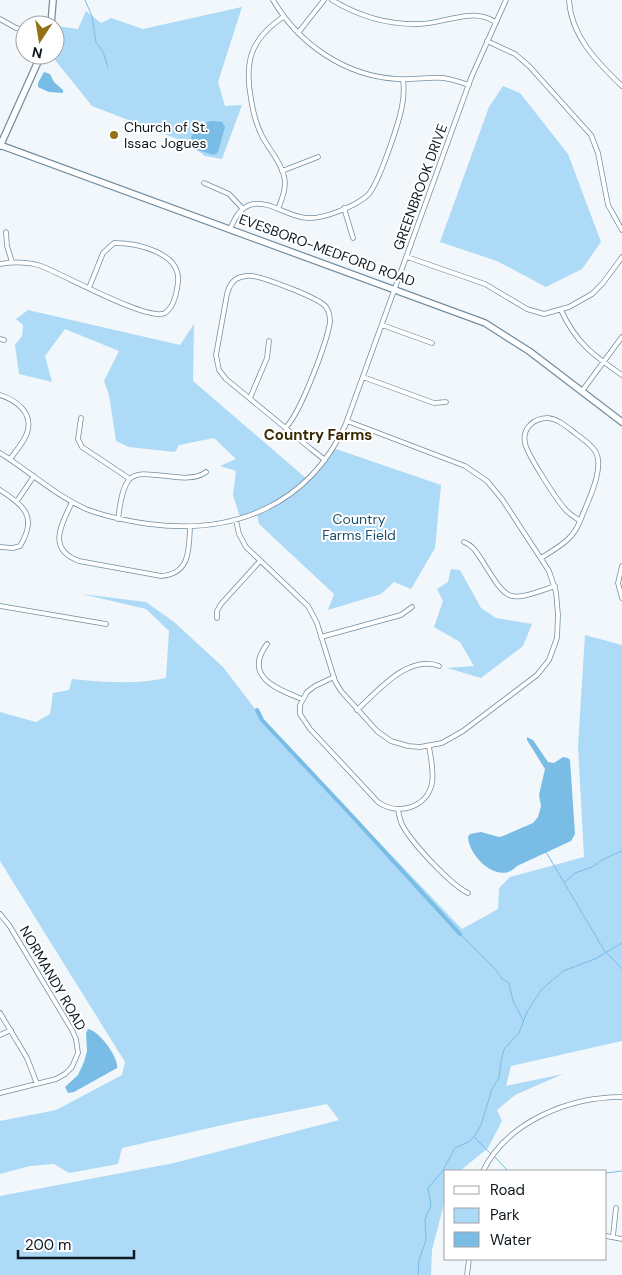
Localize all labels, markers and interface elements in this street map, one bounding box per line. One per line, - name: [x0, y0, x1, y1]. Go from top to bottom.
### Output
- north arrow: [15, 15, 65, 65]
- text: N: [30, 43, 44, 63]
- place label: Church of St. Issac Jogues: [124, 118, 208, 152]
- street label: GREENBROOK DRIVE: [389, 121, 451, 253]
- marker: Church of St. Issac Jogues: [108, 129, 120, 141]
- street label: EVESBORO-MEDFORD ROAD: [237, 210, 417, 290]
- district label: Country Farms: [264, 425, 372, 445]
- park label: Country Farms Field: [322, 510, 396, 544]
- street label: NORMANDY ROAD: [16, 923, 90, 1033]
- legend: [444, 1170, 607, 1260]
- text: Road: [490, 1180, 525, 1200]
- text: Park: [490, 1205, 520, 1225]
- scale bar: [18, 1228, 134, 1260]
- text: Water: [490, 1230, 532, 1250]
- text: 200 m: [25, 1235, 71, 1255]

